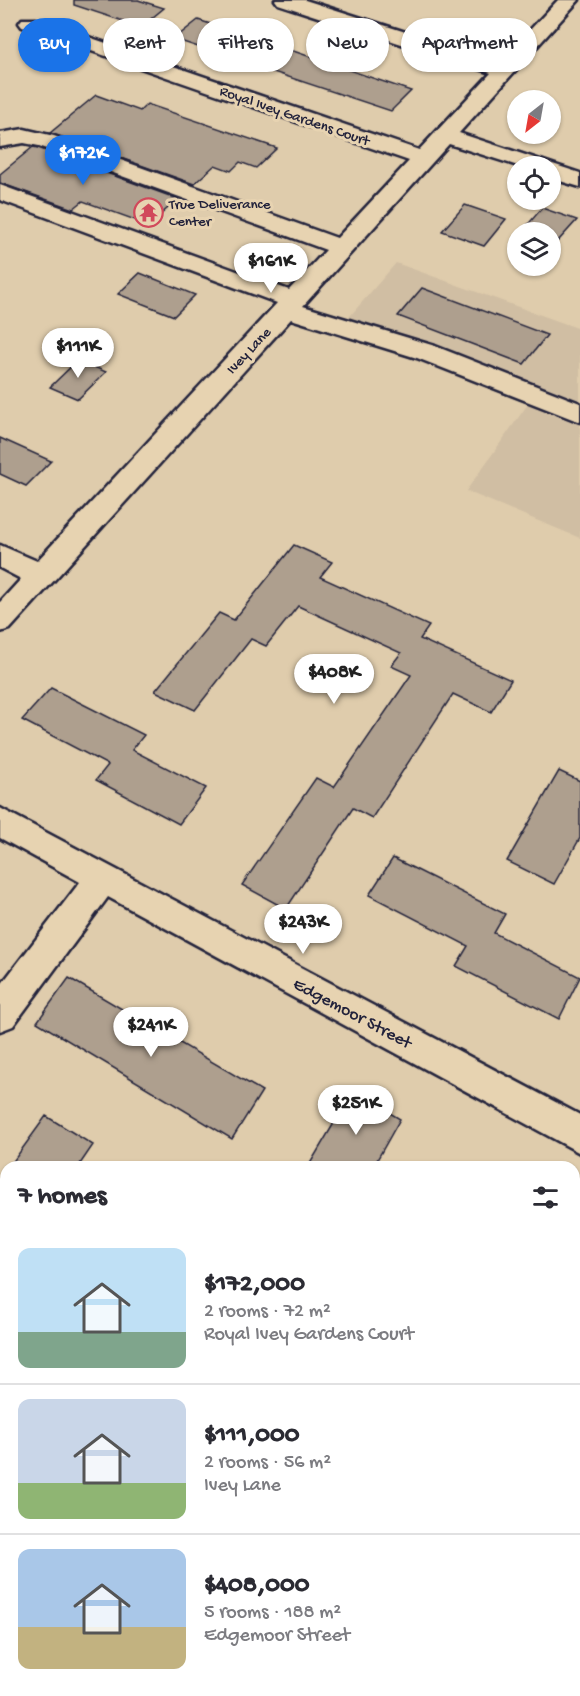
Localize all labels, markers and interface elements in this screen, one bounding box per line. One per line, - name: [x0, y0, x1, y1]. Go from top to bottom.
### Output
- chip: Buy: [18, 18, 91, 72]
- chip: Rent: [103, 18, 185, 72]
- chip: Filters: [197, 18, 294, 72]
- chip: New: [306, 18, 389, 72]
- chip: Apartment: [401, 18, 537, 72]
- street label: Royal Ivey Gardens Court: [217, 83, 373, 152]
- north arrow: [507, 90, 561, 144]
- map controls: [507, 90, 561, 276]
- pin: $172K: [41, 135, 125, 186]
- text: $172K: [59, 143, 107, 166]
- button: locate: [507, 156, 561, 210]
- temple icon: True Deliverance Center: [132, 196, 164, 228]
- place label: True Deliverance Center: [168, 196, 271, 231]
- button: layers: [507, 222, 561, 276]
- pin: $161K: [229, 243, 313, 294]
- text: $161K: [248, 251, 294, 274]
- street label: Ivey Lane: [223, 324, 276, 379]
- pin: $111K: [36, 328, 120, 379]
- text: $111K: [56, 336, 100, 359]
- pin: $408K: [292, 654, 376, 705]
- text: $408K: [308, 662, 360, 685]
- pin: $243K: [261, 904, 345, 955]
- text: $243K: [278, 912, 328, 935]
- street label: Edgemoor Street: [289, 974, 416, 1055]
- pin: $241K: [109, 1007, 193, 1058]
- text: $241K: [127, 1015, 175, 1038]
- pin: $251K: [314, 1085, 398, 1136]
- text: $251K: [332, 1093, 380, 1116]
- icon: filters: [529, 1181, 562, 1214]
- text: 7 homes: [18, 1182, 107, 1213]
- text: $172,000: [204, 1270, 305, 1301]
- icon: home: [66, 1272, 138, 1344]
- text: 2 rooms · 72 m²: [204, 1301, 331, 1324]
- text: Royal Ivey Gardens Court: [204, 1324, 414, 1347]
- text: $111,000: [204, 1421, 300, 1452]
- icon: home: [66, 1423, 138, 1495]
- text: 2 rooms · 56 m²: [204, 1452, 331, 1475]
- text: Ivey Lane: [204, 1475, 281, 1498]
- text: $408,000: [204, 1571, 309, 1602]
- icon: home: [66, 1573, 138, 1645]
- text: 5 rooms · 188 m²: [204, 1602, 341, 1625]
- text: Edgemoor Street: [204, 1625, 350, 1648]

